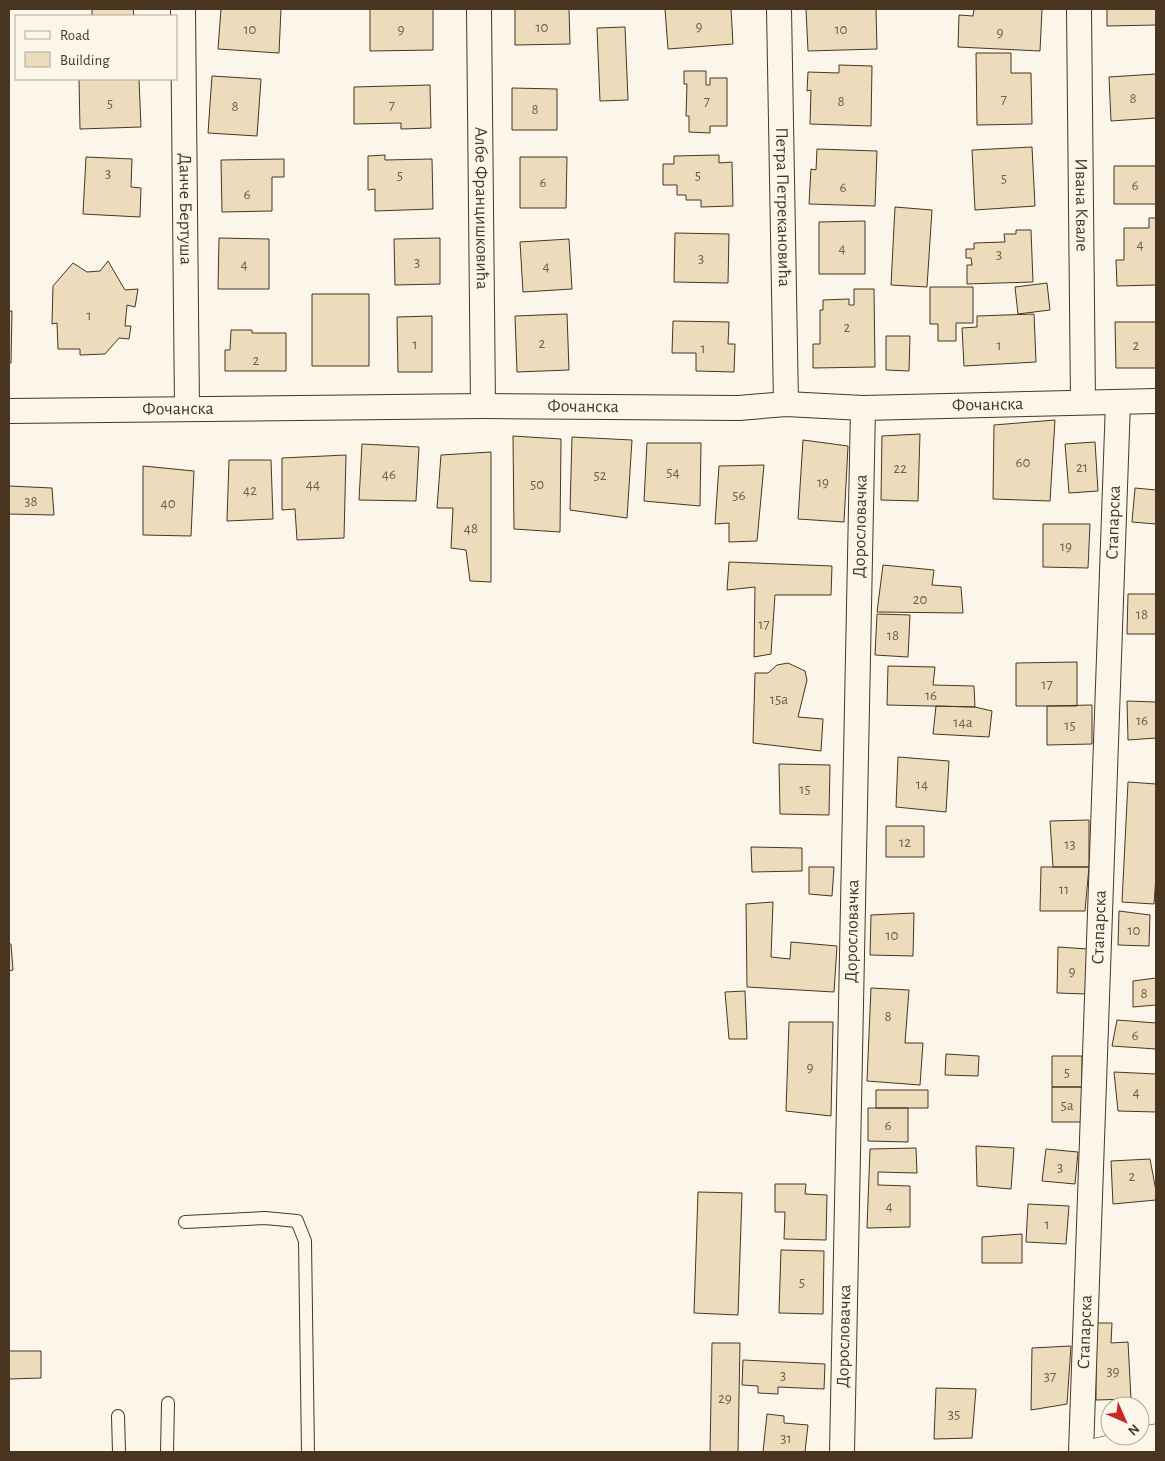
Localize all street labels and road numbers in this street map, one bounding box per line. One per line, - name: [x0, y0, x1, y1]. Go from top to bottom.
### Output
- street label: Албе Францишковића: [471, 127, 491, 289]
- street label: Петра Петрекановића: [772, 127, 793, 287]
- street label: Данче Бертуша: [175, 153, 195, 265]
- street label: Ивана Квале: [1072, 158, 1090, 252]
- street label: Фочанска: [952, 395, 1024, 415]
- street label: Фочанска: [547, 398, 619, 416]
- street label: Фочанска: [142, 400, 214, 419]
- street label: Дорословачка: [851, 474, 871, 578]
- street label: Стапарска: [1103, 485, 1124, 560]
- street label: Дорословачка: [842, 879, 863, 983]
- street label: Стапарска: [1089, 890, 1110, 965]
- street label: Дорословачка: [834, 1284, 854, 1388]
- street label: Стапарска: [1075, 1295, 1096, 1370]

